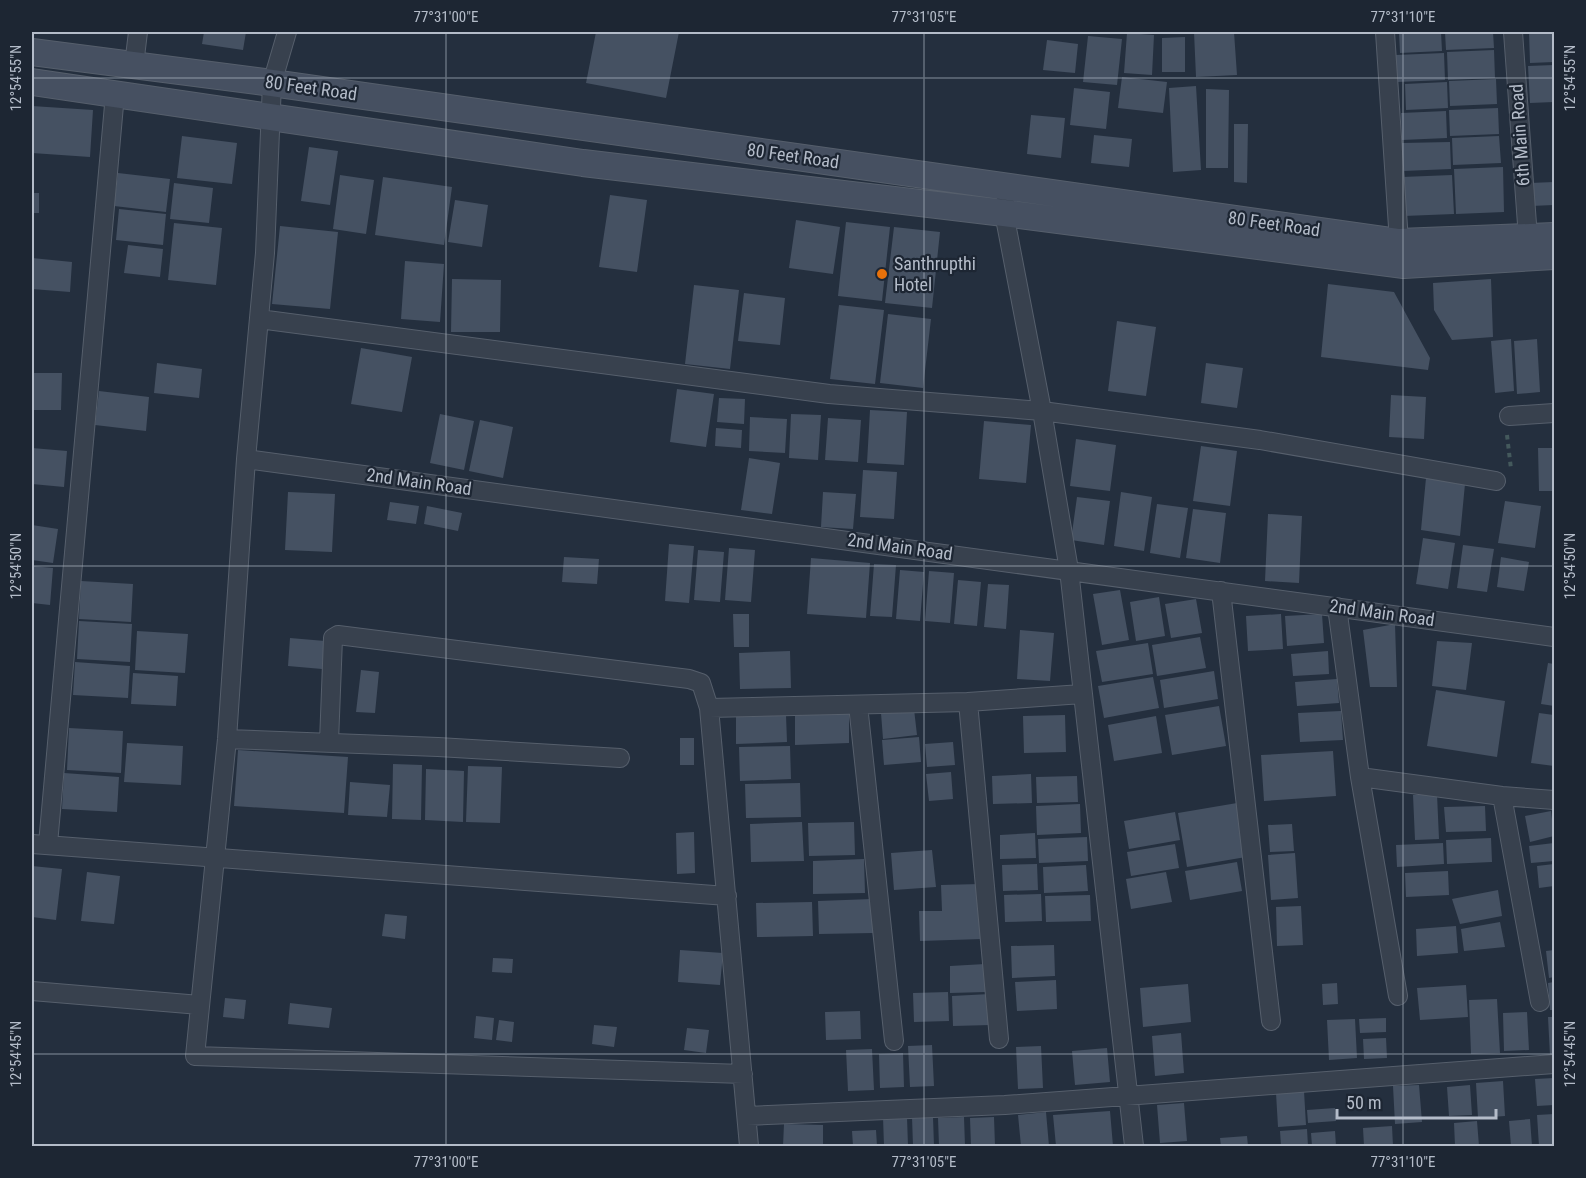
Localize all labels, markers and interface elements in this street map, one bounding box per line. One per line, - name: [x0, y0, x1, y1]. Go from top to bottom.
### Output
- text: 77°31'00"E: [414, 8, 478, 26]
- text: 77°31'05"E: [892, 8, 956, 26]
- text: 77°31'10"E: [1371, 8, 1435, 26]
- text: 12°54'55"N: [7, 45, 25, 111]
- text: 12°54'55"N: [1561, 45, 1579, 111]
- street label: 80 Feet Road: [264, 71, 359, 104]
- street label: 6th Main Road: [1505, 83, 1534, 187]
- street label: 80 Feet Road: [746, 139, 841, 172]
- street label: 80 Feet Road: [1227, 207, 1322, 240]
- place label: Santhrupthi Hotel: [894, 253, 976, 295]
- marker: Santhrupthi Hotel: [875, 267, 889, 281]
- street label: 2nd Main Road: [365, 464, 473, 499]
- street label: 2nd Main Road: [846, 529, 954, 564]
- text: 12°54'50"N: [7, 533, 25, 599]
- text: 12°54'50"N: [1561, 533, 1579, 599]
- street label: 2nd Main Road: [1328, 595, 1436, 630]
- text: 12°54'45"N: [7, 1021, 25, 1087]
- text: 12°54'45"N: [1561, 1021, 1579, 1087]
- scale bar: [1337, 1082, 1496, 1120]
- text: 50 m: [1346, 1092, 1381, 1113]
- text: 77°31'00"E: [414, 1153, 478, 1171]
- text: 77°31'05"E: [892, 1153, 956, 1171]
- text: 77°31'10"E: [1371, 1153, 1435, 1171]

